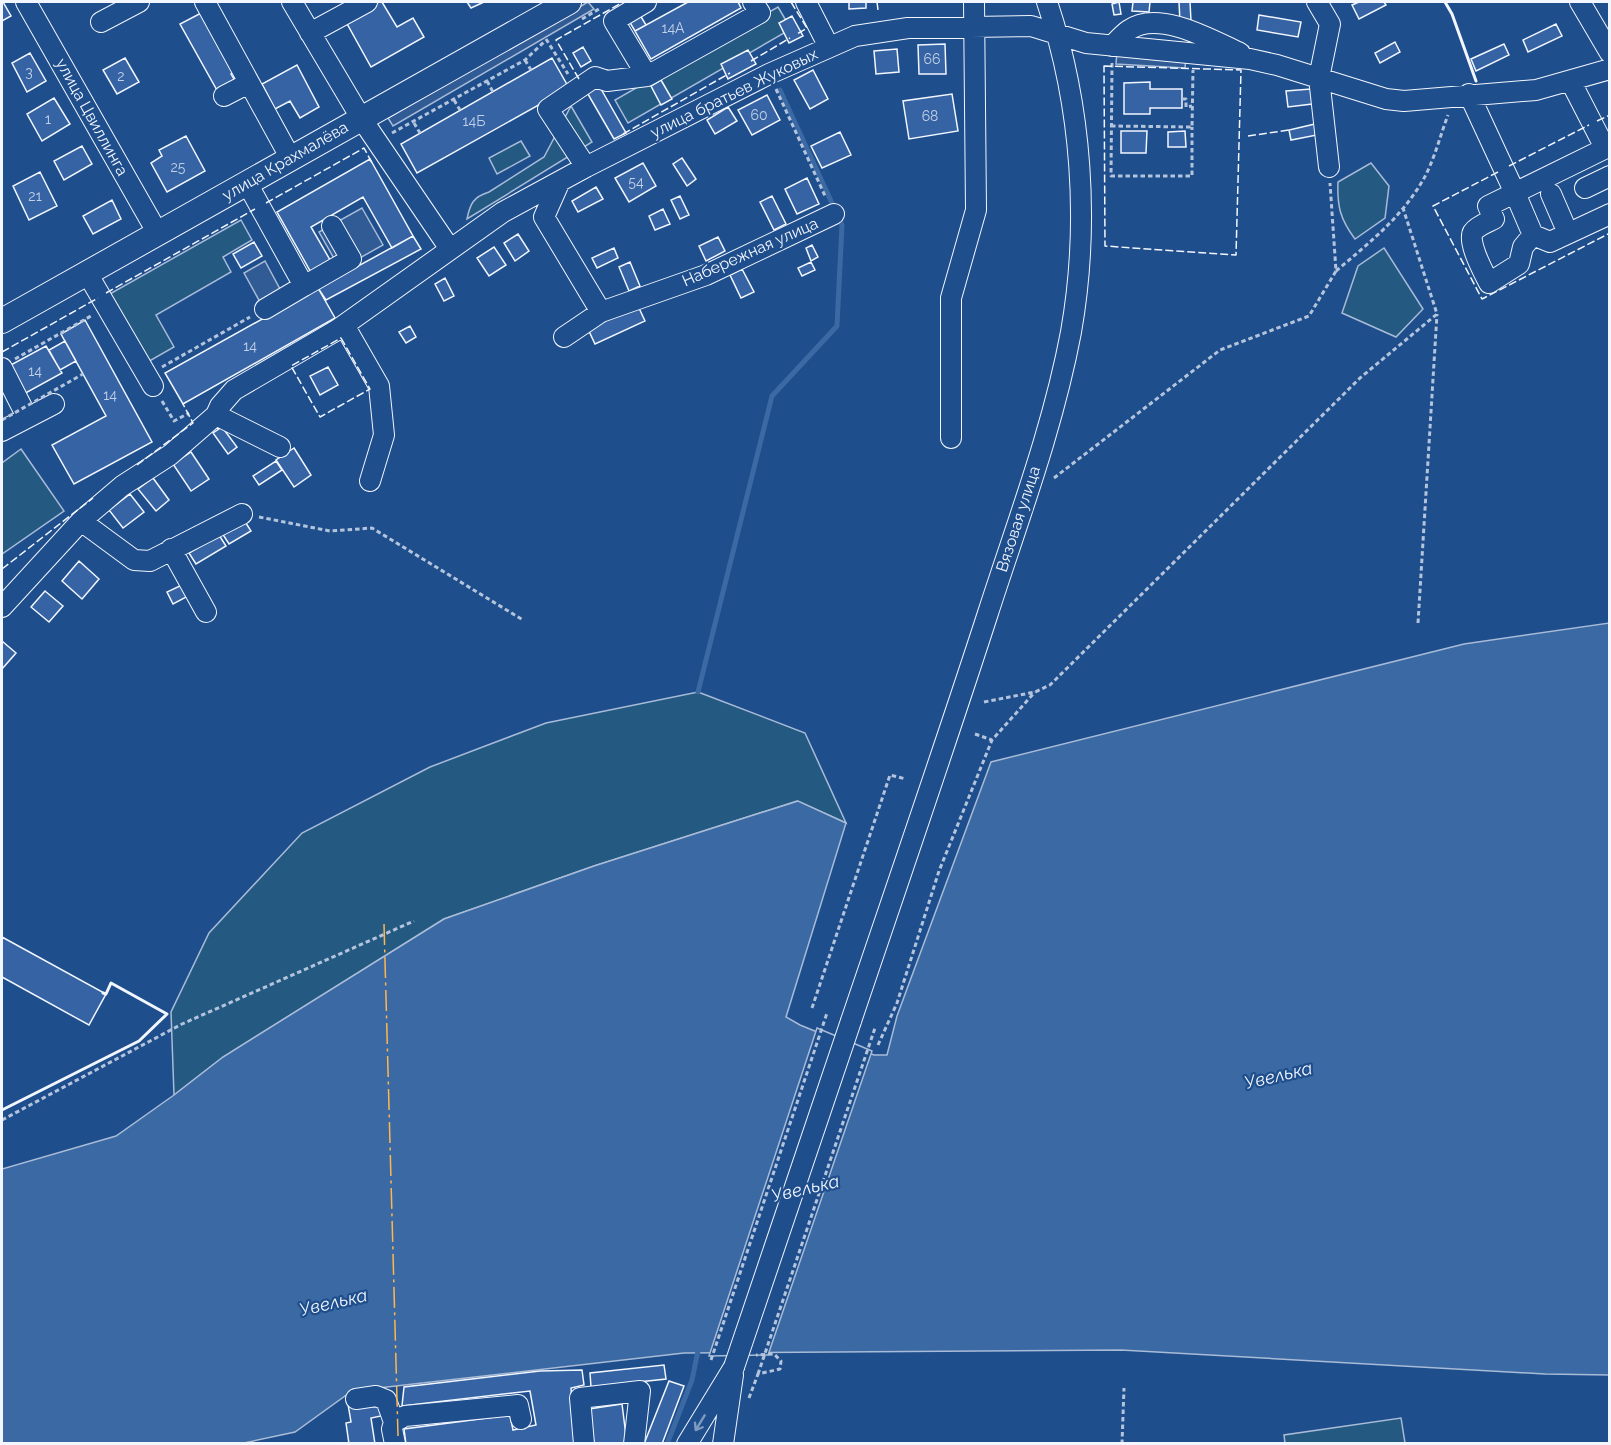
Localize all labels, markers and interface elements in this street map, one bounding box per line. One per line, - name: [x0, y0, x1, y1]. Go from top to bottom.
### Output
- house number: 14А: [661, 20, 685, 36]
- street label: улица братьев Жуковых: [647, 44, 821, 142]
- house number: 66: [924, 51, 940, 67]
- street label: улица Цвиллинга: [52, 55, 132, 179]
- house number: 3: [25, 64, 33, 80]
- house number: 2: [117, 68, 125, 84]
- house number: 60: [750, 107, 768, 123]
- house number: 68: [922, 108, 938, 124]
- house number: 1: [45, 111, 51, 127]
- house number: 14Б: [463, 113, 485, 129]
- street label: улица Крахмалёва: [219, 117, 351, 205]
- house number: 25: [171, 159, 186, 175]
- house number: 54: [628, 174, 644, 190]
- house number: 21: [28, 188, 42, 204]
- street label: Набережная улица: [679, 213, 821, 291]
- house number: 14: [243, 338, 257, 354]
- house number: 14: [28, 363, 42, 379]
- house number: 14: [103, 387, 117, 403]
- street label: Вязовая улица: [992, 464, 1044, 574]
- water label: Увелька: [1242, 1057, 1314, 1093]
- water label: Увелька: [769, 1170, 841, 1206]
- water label: Увелька: [297, 1284, 369, 1320]
- one-way arrow: [693, 1414, 705, 1431]

